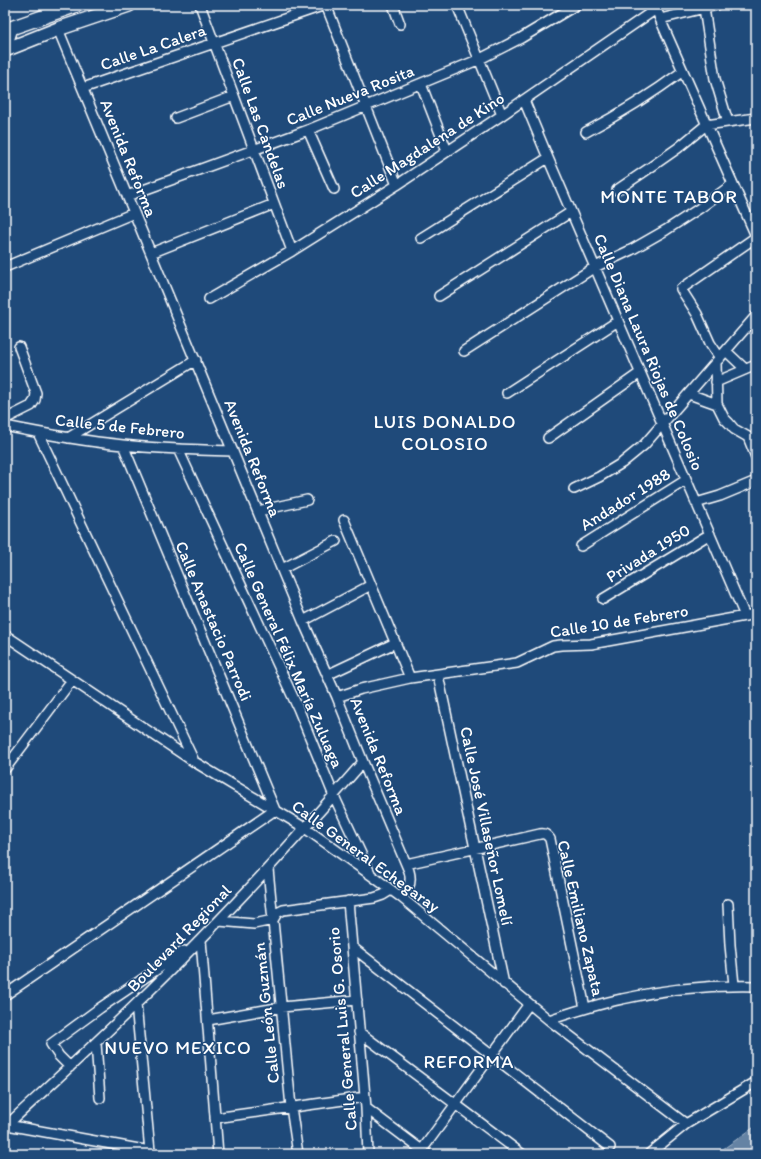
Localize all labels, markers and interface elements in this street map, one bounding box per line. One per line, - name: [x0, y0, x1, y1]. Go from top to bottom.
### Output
- street label: Calle La Calera: [98, 20, 209, 74]
- street label: Calle Las Candelas: [228, 55, 294, 191]
- street label: Calle Nueva Rosita: [283, 60, 417, 130]
- street label: Calle Magdalena de Kino: [346, 88, 508, 202]
- street label: Avenida Reforma: [96, 96, 162, 220]
- district label: MONTE TABOR: [600, 185, 738, 208]
- street label: Calle Diana Laura Riojas de Colosio: [590, 231, 708, 473]
- street label: Avenida Reforma: [220, 396, 286, 520]
- street label: Calle 5 de Febrero: [54, 409, 186, 443]
- district label: LUIS DONALDO COLOSIO: [373, 410, 517, 455]
- street label: Andador 1988: [576, 463, 674, 535]
- street label: Privada 1950: [602, 519, 694, 587]
- street label: Calle Anastacio Parrodi: [171, 538, 257, 704]
- street label: Calle General Félix María Zuluaga: [230, 539, 348, 771]
- street label: Calle 10 de Febrero: [548, 600, 690, 642]
- street label: Avenida Reforma: [346, 694, 412, 818]
- street label: Calle José Villaseñor Lomelí: [456, 725, 518, 928]
- street label: Calle General Echegaray: [288, 796, 444, 916]
- street label: Calle Emiliano Zapata: [553, 838, 609, 998]
- street label: Boulevard Regional: [123, 880, 235, 996]
- street label: Calle General Luis G. Osorio: [323, 926, 361, 1132]
- street label: Calle León Guzmán: [249, 941, 283, 1084]
- district label: NUEVO MEXICO: [104, 1036, 252, 1059]
- district label: REFORMA: [424, 1050, 514, 1073]

